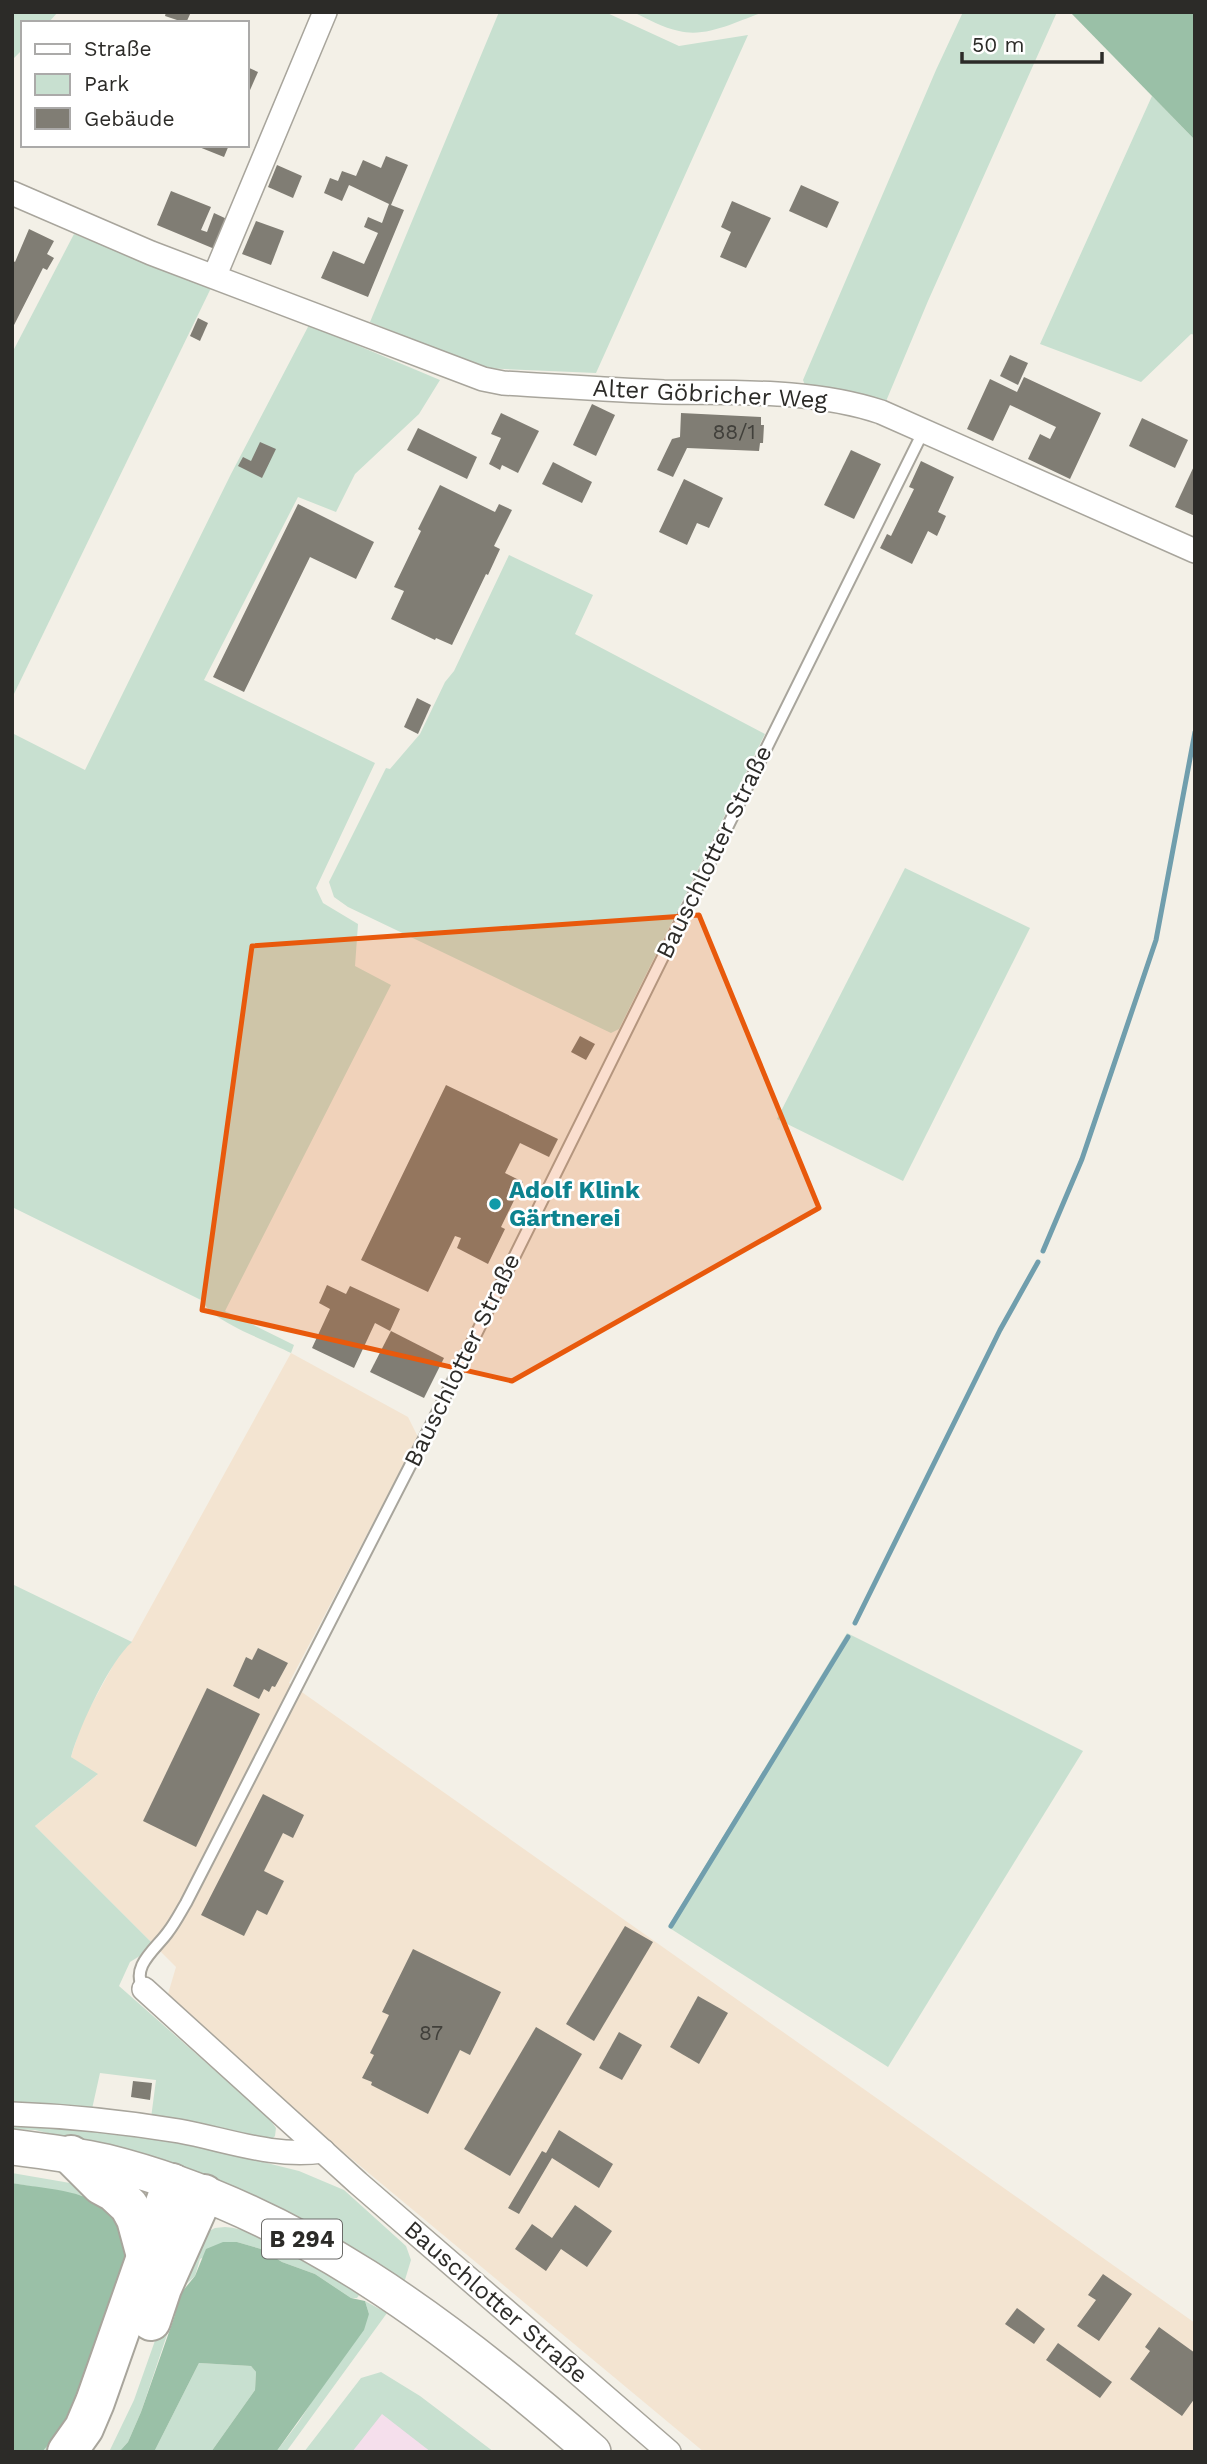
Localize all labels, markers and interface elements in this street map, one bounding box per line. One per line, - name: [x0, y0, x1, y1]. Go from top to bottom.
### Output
- legend: [21, 21, 248, 147]
- scale bar: [962, 21, 1102, 65]
- text: 50 m: [972, 32, 1024, 57]
- text: Straße: [84, 36, 152, 61]
- text: Park: [84, 71, 129, 96]
- text: Gebäude: [84, 106, 175, 131]
- street label: Alter Göbricher Weg: [592, 374, 828, 414]
- house number: 88/1: [712, 419, 756, 444]
- street label: Bauschlotter Straße: [650, 741, 778, 963]
- place label: Adolf Klink Gärtnerei: [509, 1176, 640, 1232]
- marker: Adolf Klink Gärtnerei: [487, 1196, 503, 1212]
- street label: Bauschlotter Straße: [398, 1249, 526, 1471]
- house number: 87: [419, 2020, 443, 2045]
- street label: Bauschlotter Straße: [399, 2215, 593, 2389]
- road number: B 294: [262, 2220, 342, 2258]

